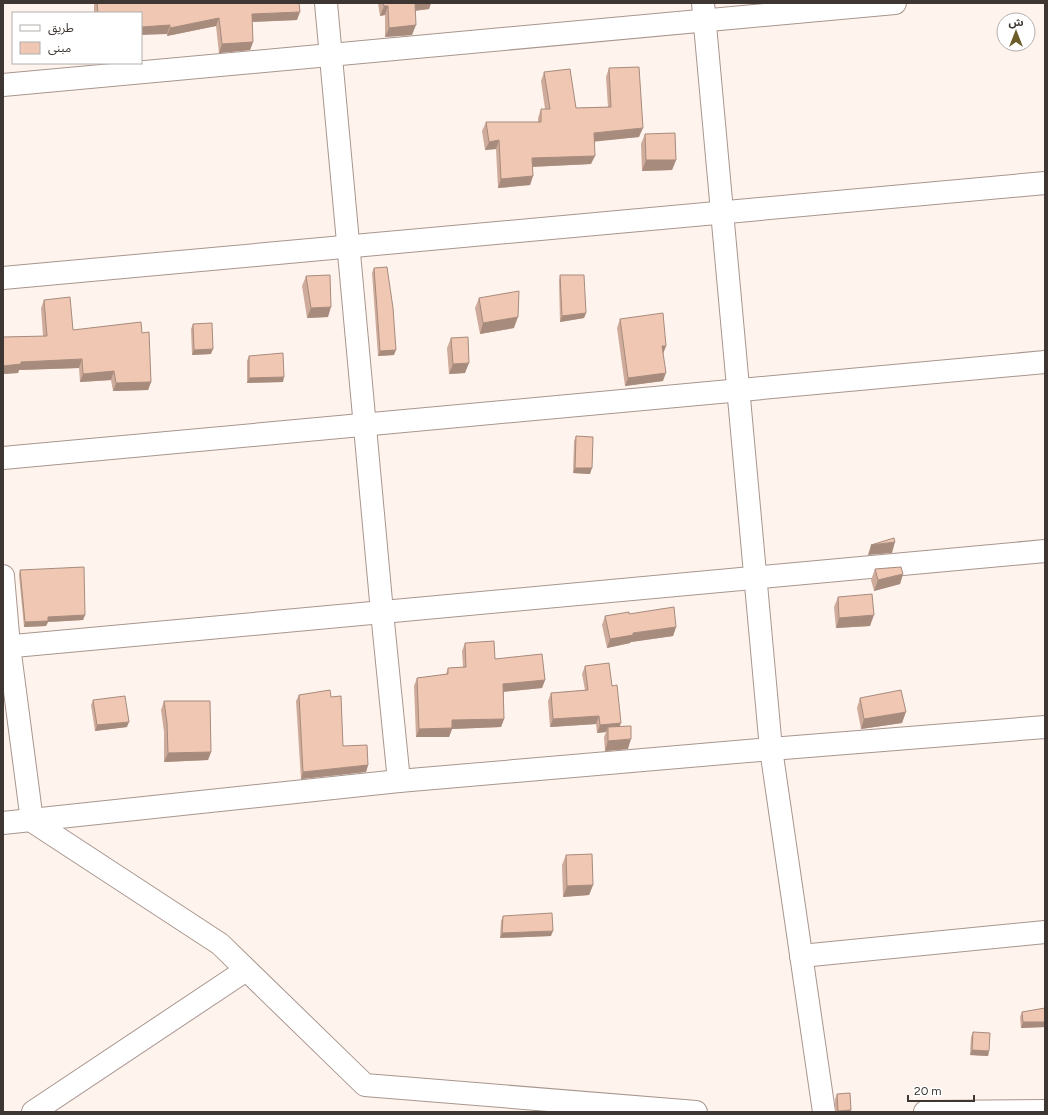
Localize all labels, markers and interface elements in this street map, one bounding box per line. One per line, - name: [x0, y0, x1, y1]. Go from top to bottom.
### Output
- legend: [12, 12, 142, 64]
- north arrow: [996, 12, 1036, 52]
- text: ش: [1008, 16, 1024, 29]
- text: طريق: [48, 21, 74, 36]
- text: مبنى: [48, 41, 71, 55]
- scale bar: [908, 1077, 974, 1103]
- text: 20 m: [914, 1084, 942, 1098]

